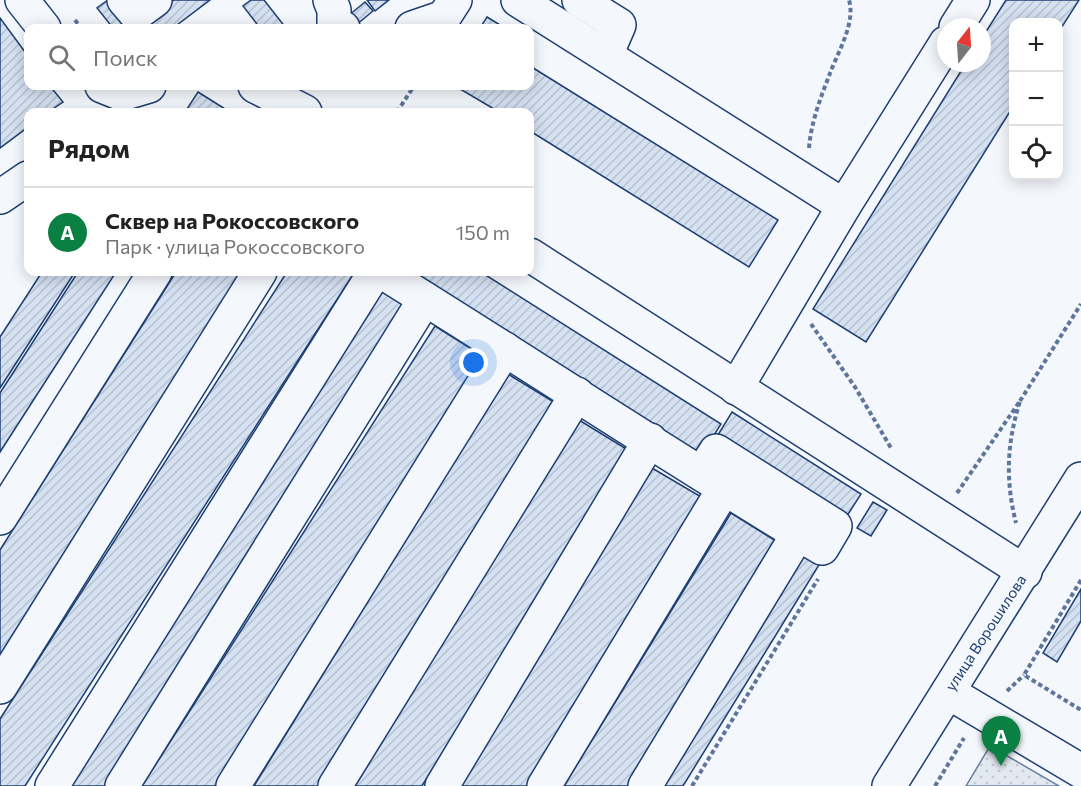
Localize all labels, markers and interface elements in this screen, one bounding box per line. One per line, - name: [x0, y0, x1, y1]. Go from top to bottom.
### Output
- north arrow: [937, 18, 991, 72]
- map controls: [1009, 18, 1063, 180]
- button: +: [1009, 18, 1063, 72]
- search box: [24, 24, 534, 90]
- icon: search: [45, 41, 78, 74]
- text: Поиск: [93, 44, 158, 71]
- button: −: [1009, 72, 1063, 126]
- button: locate: [1009, 126, 1063, 180]
- text: Рядом: [48, 132, 130, 163]
- text: Сквер на Рокоссовского: [105, 207, 359, 234]
- text: A: [60, 220, 75, 244]
- text: 150 m: [456, 220, 510, 244]
- text: Парк · улица Рокоссовского: [105, 234, 365, 258]
- your location: [459, 348, 488, 377]
- street label: улица Ворошилова: [941, 571, 1029, 694]
- pin: A: [982, 716, 1020, 766]

